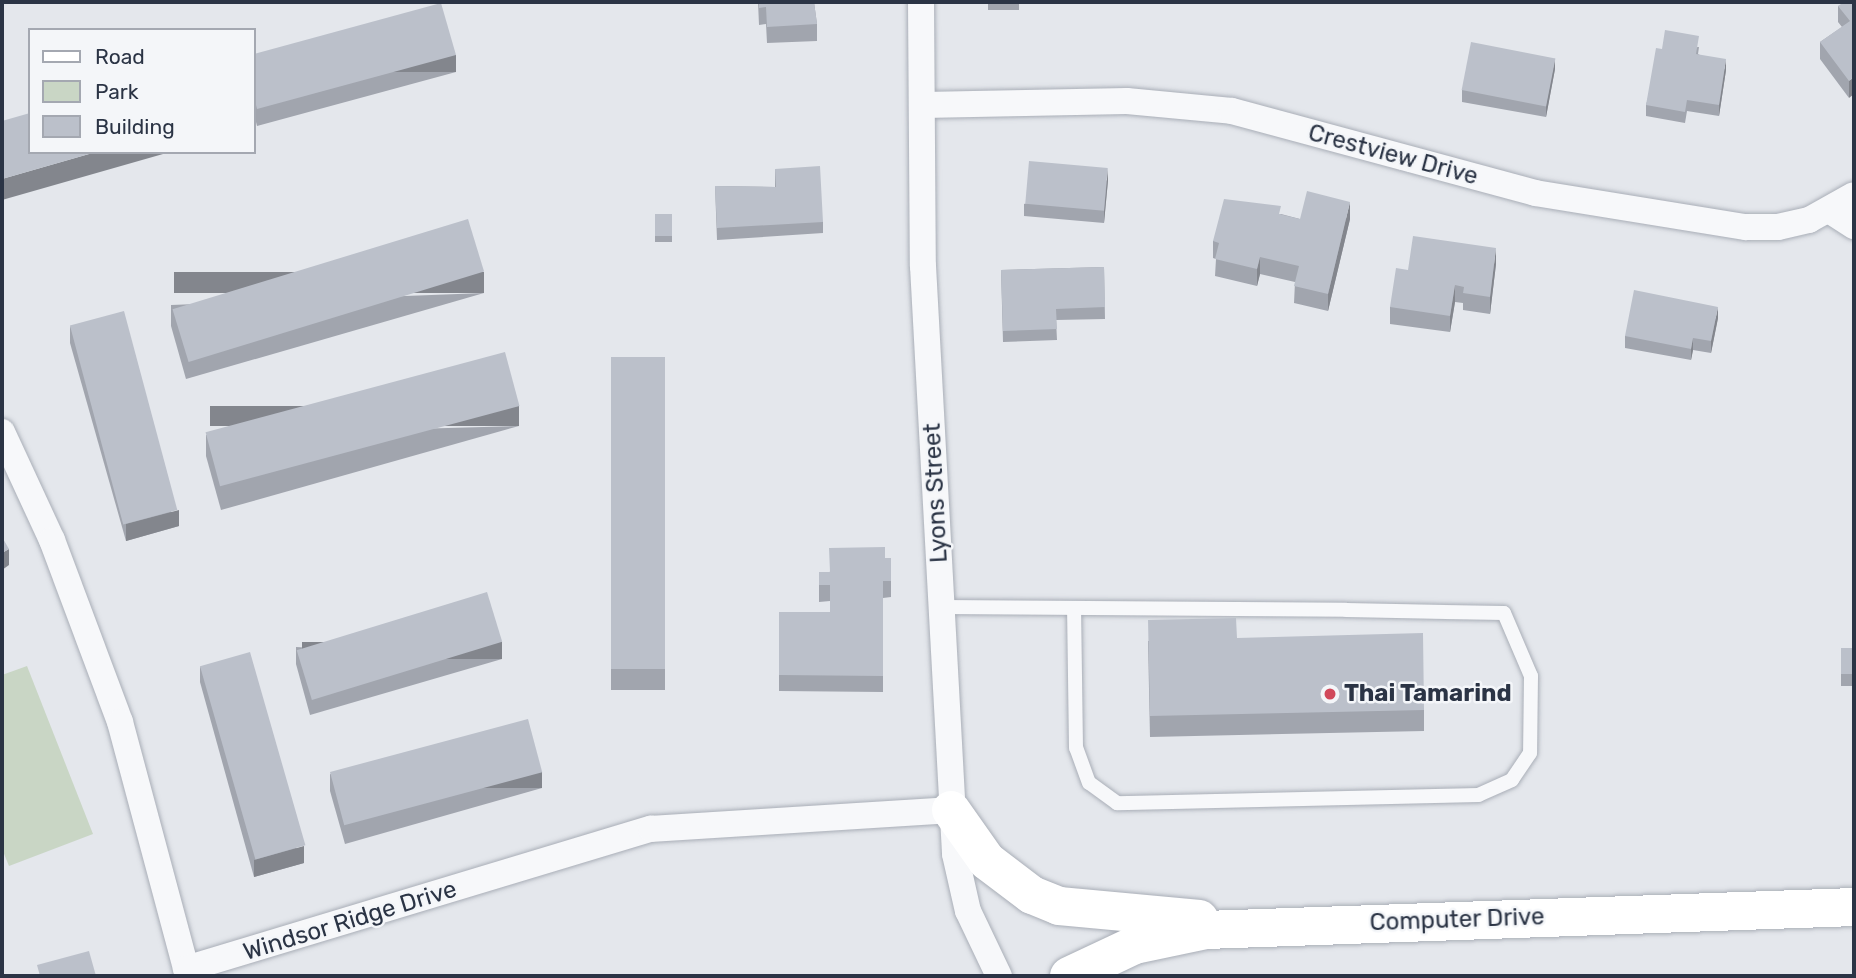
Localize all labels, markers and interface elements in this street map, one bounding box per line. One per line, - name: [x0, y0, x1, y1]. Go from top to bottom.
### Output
- legend: [28, 28, 256, 154]
- text: Road: [95, 44, 145, 69]
- text: Park: [95, 79, 139, 104]
- text: Building: [95, 114, 175, 139]
- street label: Crestview Drive: [1305, 118, 1481, 192]
- street label: Lyons Street: [918, 422, 954, 564]
- place label: Thai Tamarind: [1344, 680, 1512, 708]
- marker: Thai Tamarind: [1322, 686, 1338, 702]
- street label: Windsor Ridge Drive: [240, 875, 460, 967]
- street label: Computer Drive: [1369, 903, 1545, 937]

